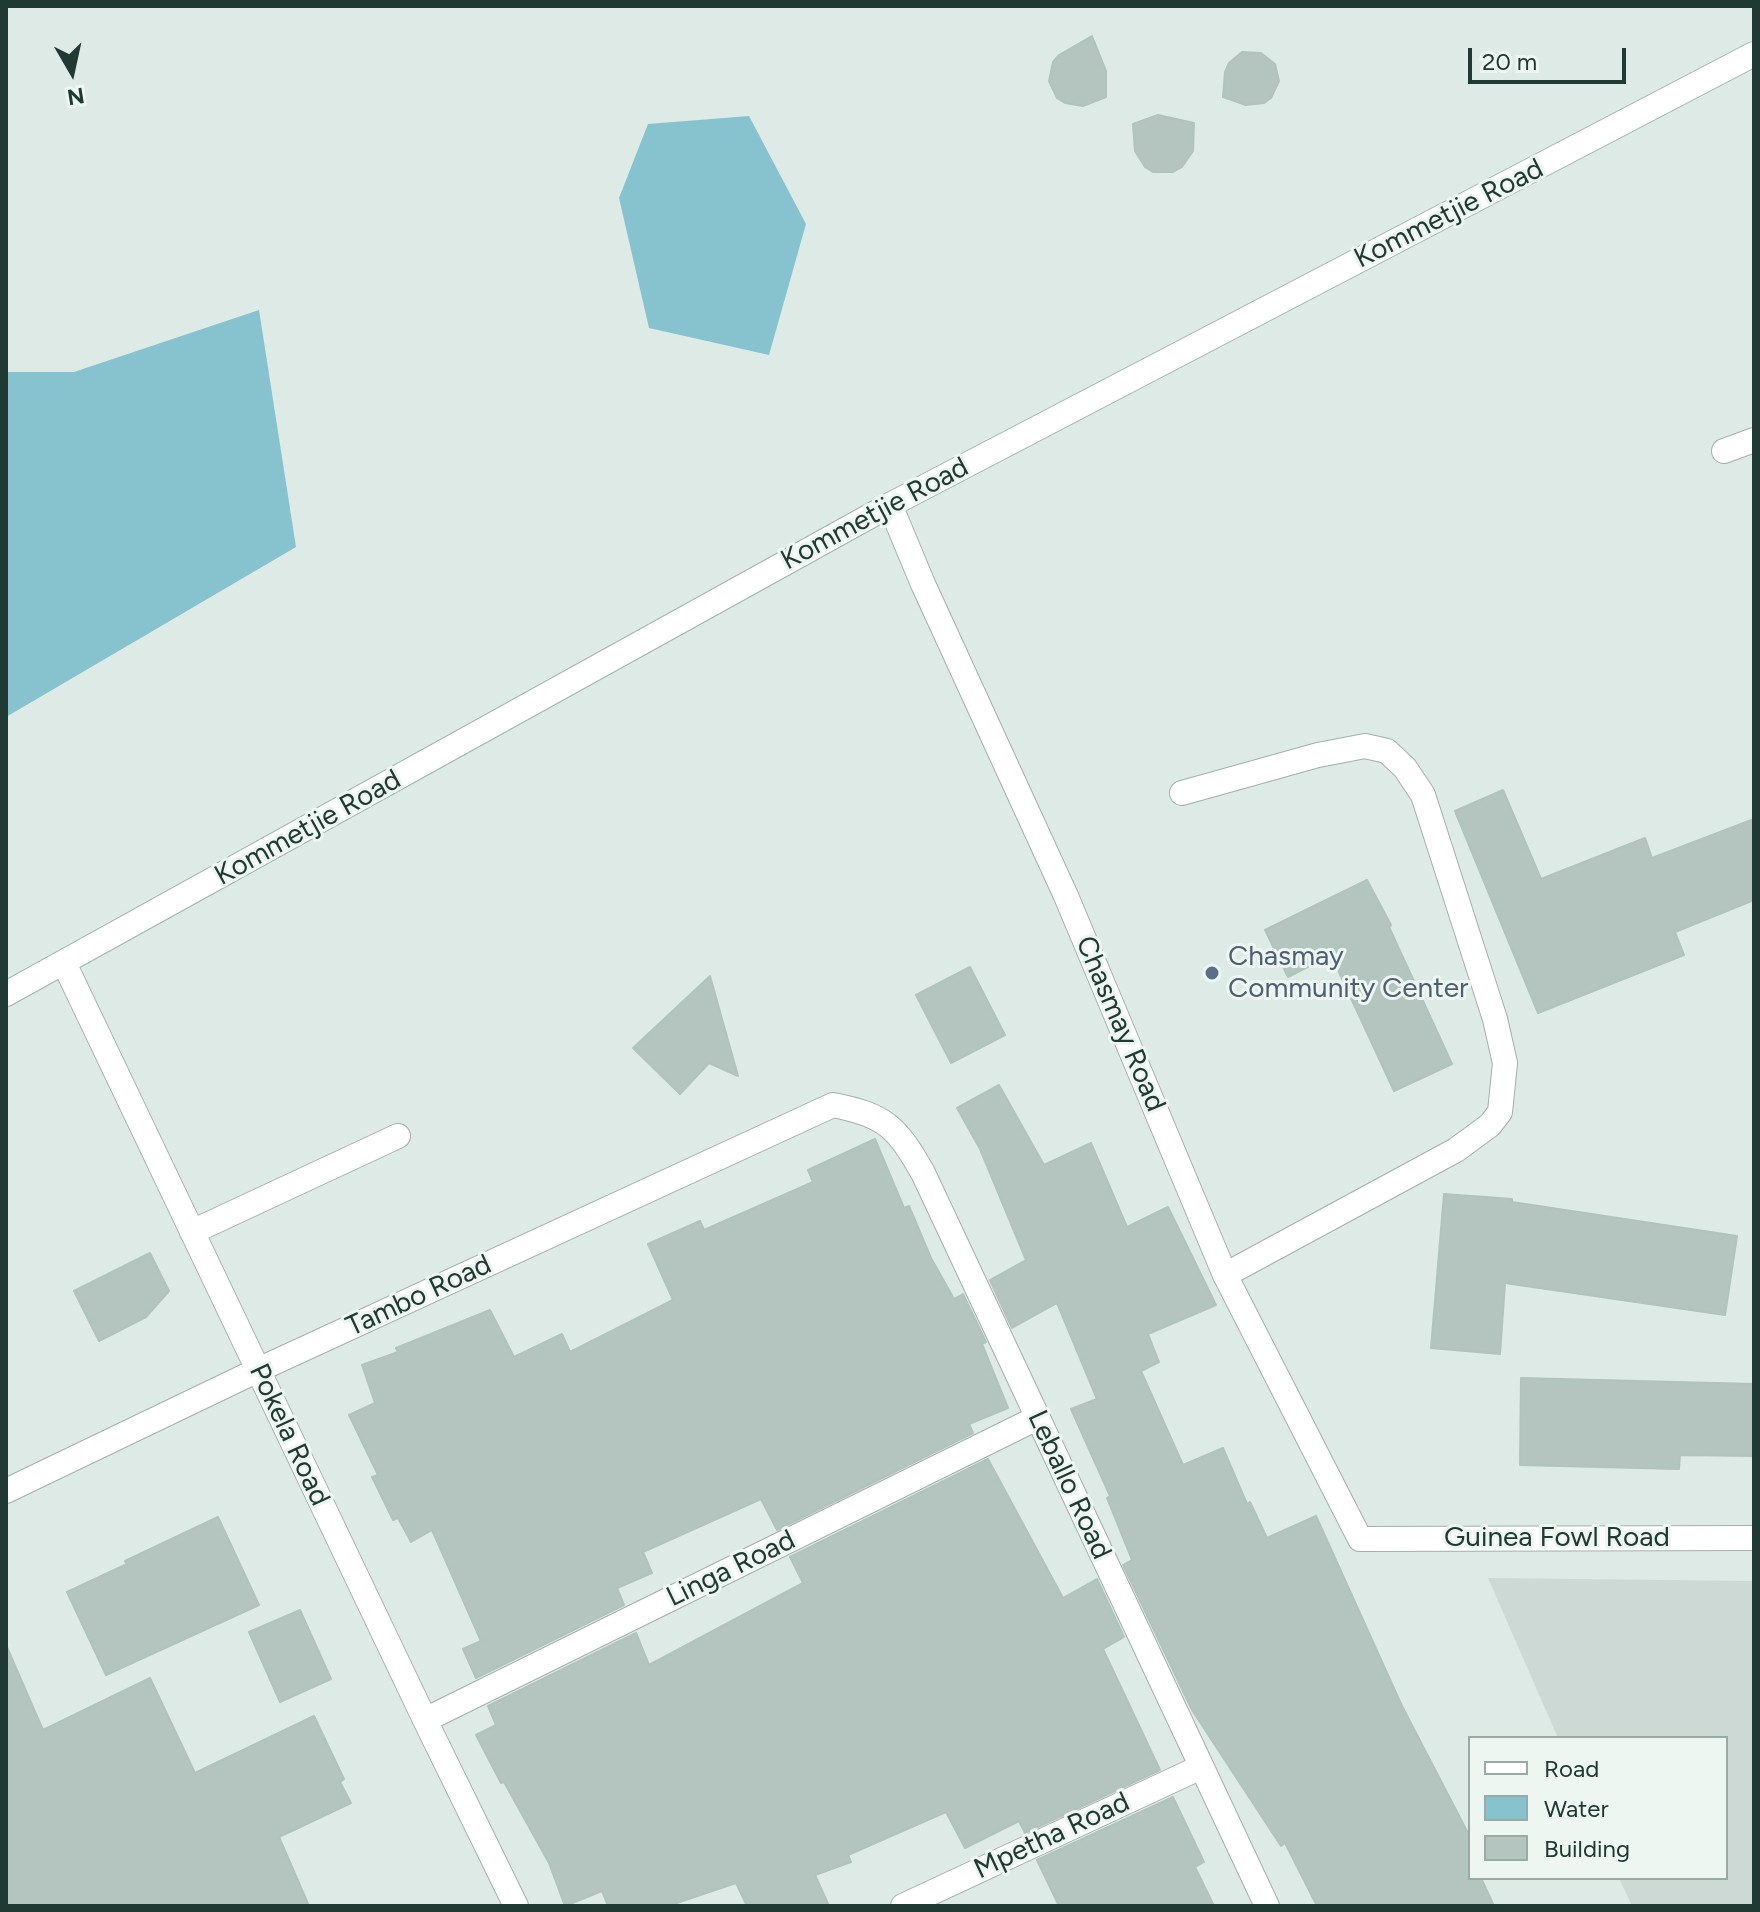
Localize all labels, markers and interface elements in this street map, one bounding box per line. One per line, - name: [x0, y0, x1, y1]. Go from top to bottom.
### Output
- north arrow: [32, 32, 112, 112]
- scale bar: [1472, 32, 1630, 82]
- text: 20 m: [1482, 47, 1537, 76]
- text: N: [65, 82, 86, 111]
- street label: Kommetjie Road: [1349, 152, 1549, 276]
- street label: Kommetjie Road: [776, 451, 974, 577]
- street label: Kommetjie Road: [209, 763, 407, 893]
- street label: Chasmay Road: [1068, 931, 1172, 1117]
- place label: Chasmay Community Center: [1228, 940, 1468, 1006]
- marker: Chasmay Community Center: [1203, 964, 1221, 982]
- street label: Tambo Road: [341, 1248, 497, 1344]
- street label: Pokela Road: [242, 1359, 336, 1511]
- street label: Leballo Road: [1020, 1405, 1118, 1565]
- street label: Guinea Fowl Road: [1444, 1521, 1670, 1555]
- street label: Linga Road: [661, 1523, 801, 1615]
- legend: [1468, 1736, 1728, 1880]
- text: Road: [1544, 1754, 1599, 1783]
- street label: Mpetha Road: [969, 1785, 1135, 1887]
- text: Water: [1544, 1794, 1609, 1823]
- text: Building: [1544, 1834, 1630, 1863]

